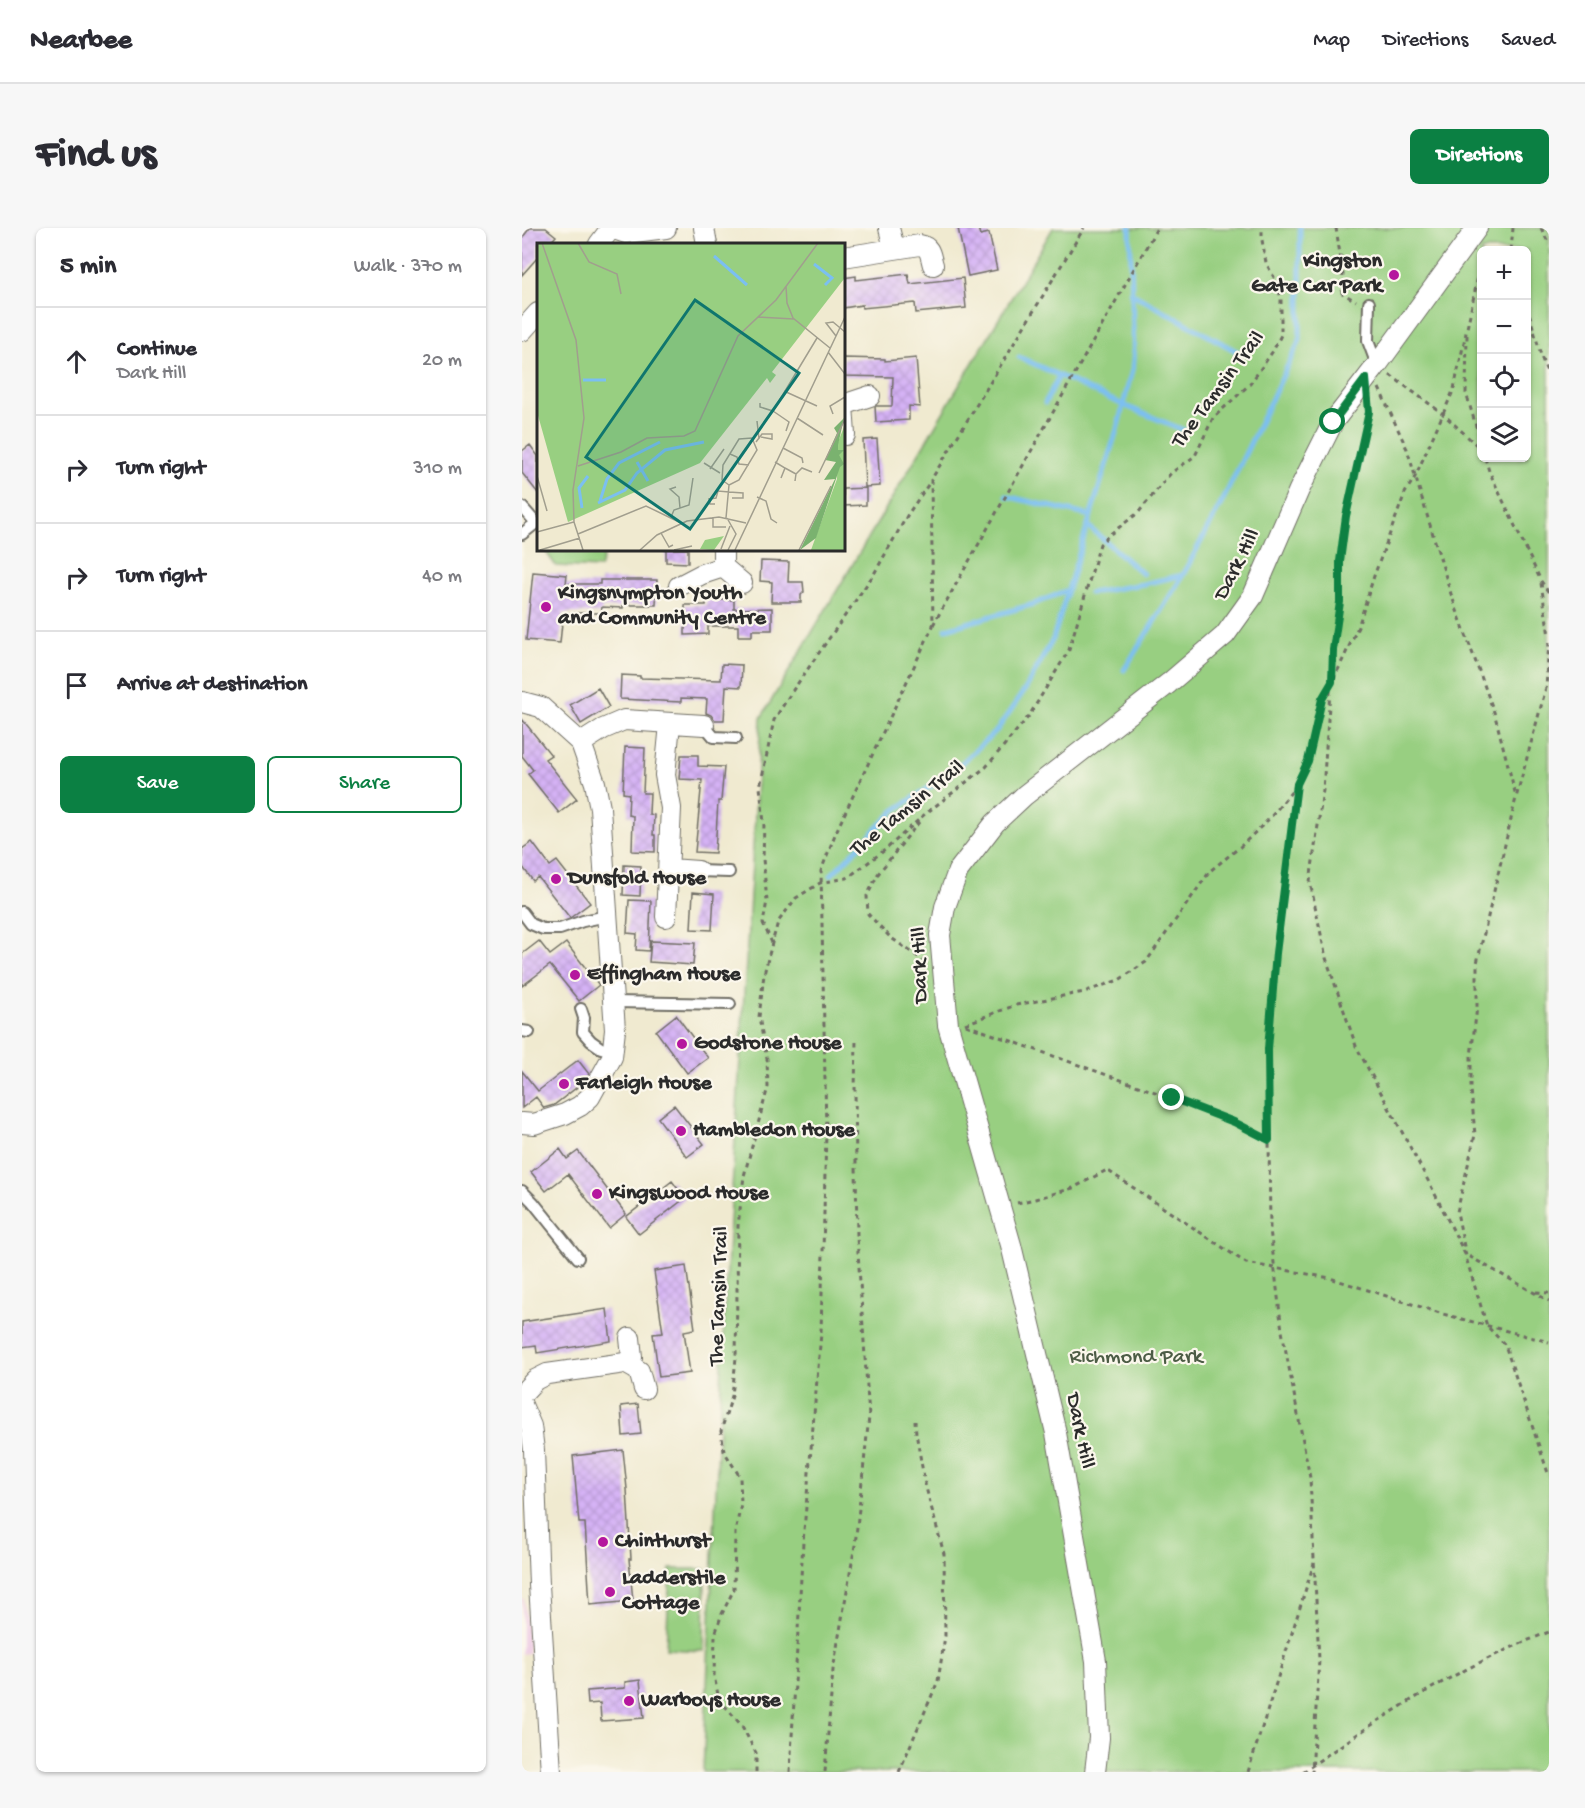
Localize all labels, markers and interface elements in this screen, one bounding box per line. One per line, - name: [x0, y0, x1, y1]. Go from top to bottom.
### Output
- text: Nearbee: [30, 25, 132, 58]
- text: Map: [1313, 29, 1350, 54]
- text: Directions: [1383, 29, 1468, 54]
- text: Saved: [1501, 29, 1555, 54]
- button: Directions: [1410, 129, 1549, 184]
- text: Find us: [36, 132, 156, 181]
- inset map: [537, 243, 844, 550]
- map controls: [1477, 246, 1531, 462]
- button: +: [1477, 246, 1531, 300]
- place label: Kingston Gate Car Park: [1251, 249, 1384, 300]
- text: 5 min: [60, 252, 116, 283]
- text: Walk · 370 m: [354, 256, 462, 279]
- marker: Kingston Gate Car Park: [1387, 268, 1401, 282]
- button: −: [1477, 300, 1531, 354]
- street label: The Tamsin Trail: [1165, 326, 1272, 455]
- text: Continue: [117, 337, 197, 363]
- icon: ahead: [60, 345, 93, 378]
- text: 20 m: [422, 350, 462, 373]
- button: locate: [1477, 354, 1531, 408]
- text: Dark Hill: [117, 363, 186, 386]
- route start: [1319, 408, 1345, 434]
- button: layers: [1477, 408, 1531, 462]
- icon: right: [60, 453, 93, 486]
- text: Turn right: [117, 456, 205, 482]
- text: 310 m: [413, 458, 462, 481]
- street label: Dark Hill: [1208, 525, 1267, 607]
- icon: right: [60, 561, 93, 594]
- text: Turn right: [117, 564, 205, 590]
- text: 40 m: [422, 566, 462, 589]
- place label: Kingsnympton Youth and Community Centre: [557, 581, 766, 632]
- marker: Kingsnympton Youth and Community Centre: [539, 600, 553, 614]
- icon: arrive: [60, 669, 93, 702]
- text: Arrive at destination: [117, 672, 307, 698]
- street label: The Tamsin Trail: [844, 755, 971, 864]
- button: Save: [60, 756, 255, 813]
- button: Share: [267, 756, 462, 813]
- place label: Dunsfold House: [566, 866, 707, 892]
- marker: Dunsfold House: [549, 872, 563, 886]
- street label: Dark Hill: [907, 926, 935, 1006]
- place label: Effingham House: [587, 962, 741, 988]
- marker: Effingham House: [568, 968, 582, 982]
- place label: Godstone House: [694, 1031, 842, 1057]
- marker: Godstone House: [675, 1037, 689, 1051]
- place label: Farleigh House: [575, 1071, 712, 1097]
- marker: Farleigh House: [557, 1077, 571, 1091]
- route end: [1158, 1084, 1184, 1110]
- place label: Hambledon House: [693, 1118, 856, 1144]
- marker: Hambledon House: [674, 1124, 688, 1138]
- place label: Kingswood House: [608, 1181, 769, 1207]
- marker: Kingswood House: [590, 1187, 604, 1201]
- street label: The Tamsin Trail: [704, 1226, 735, 1368]
- park label: Richmond Park: [1069, 1345, 1205, 1371]
- street label: Dark Hill: [1058, 1389, 1100, 1471]
- place label: Chinthurst: [614, 1529, 712, 1555]
- marker: Chinthurst: [596, 1535, 610, 1549]
- place label: Ladderstile Cottage: [621, 1566, 726, 1617]
- marker: Ladderstile Cottage: [603, 1585, 617, 1599]
- place label: Warboys House: [640, 1688, 781, 1714]
- marker: Warboys House: [622, 1694, 636, 1708]

